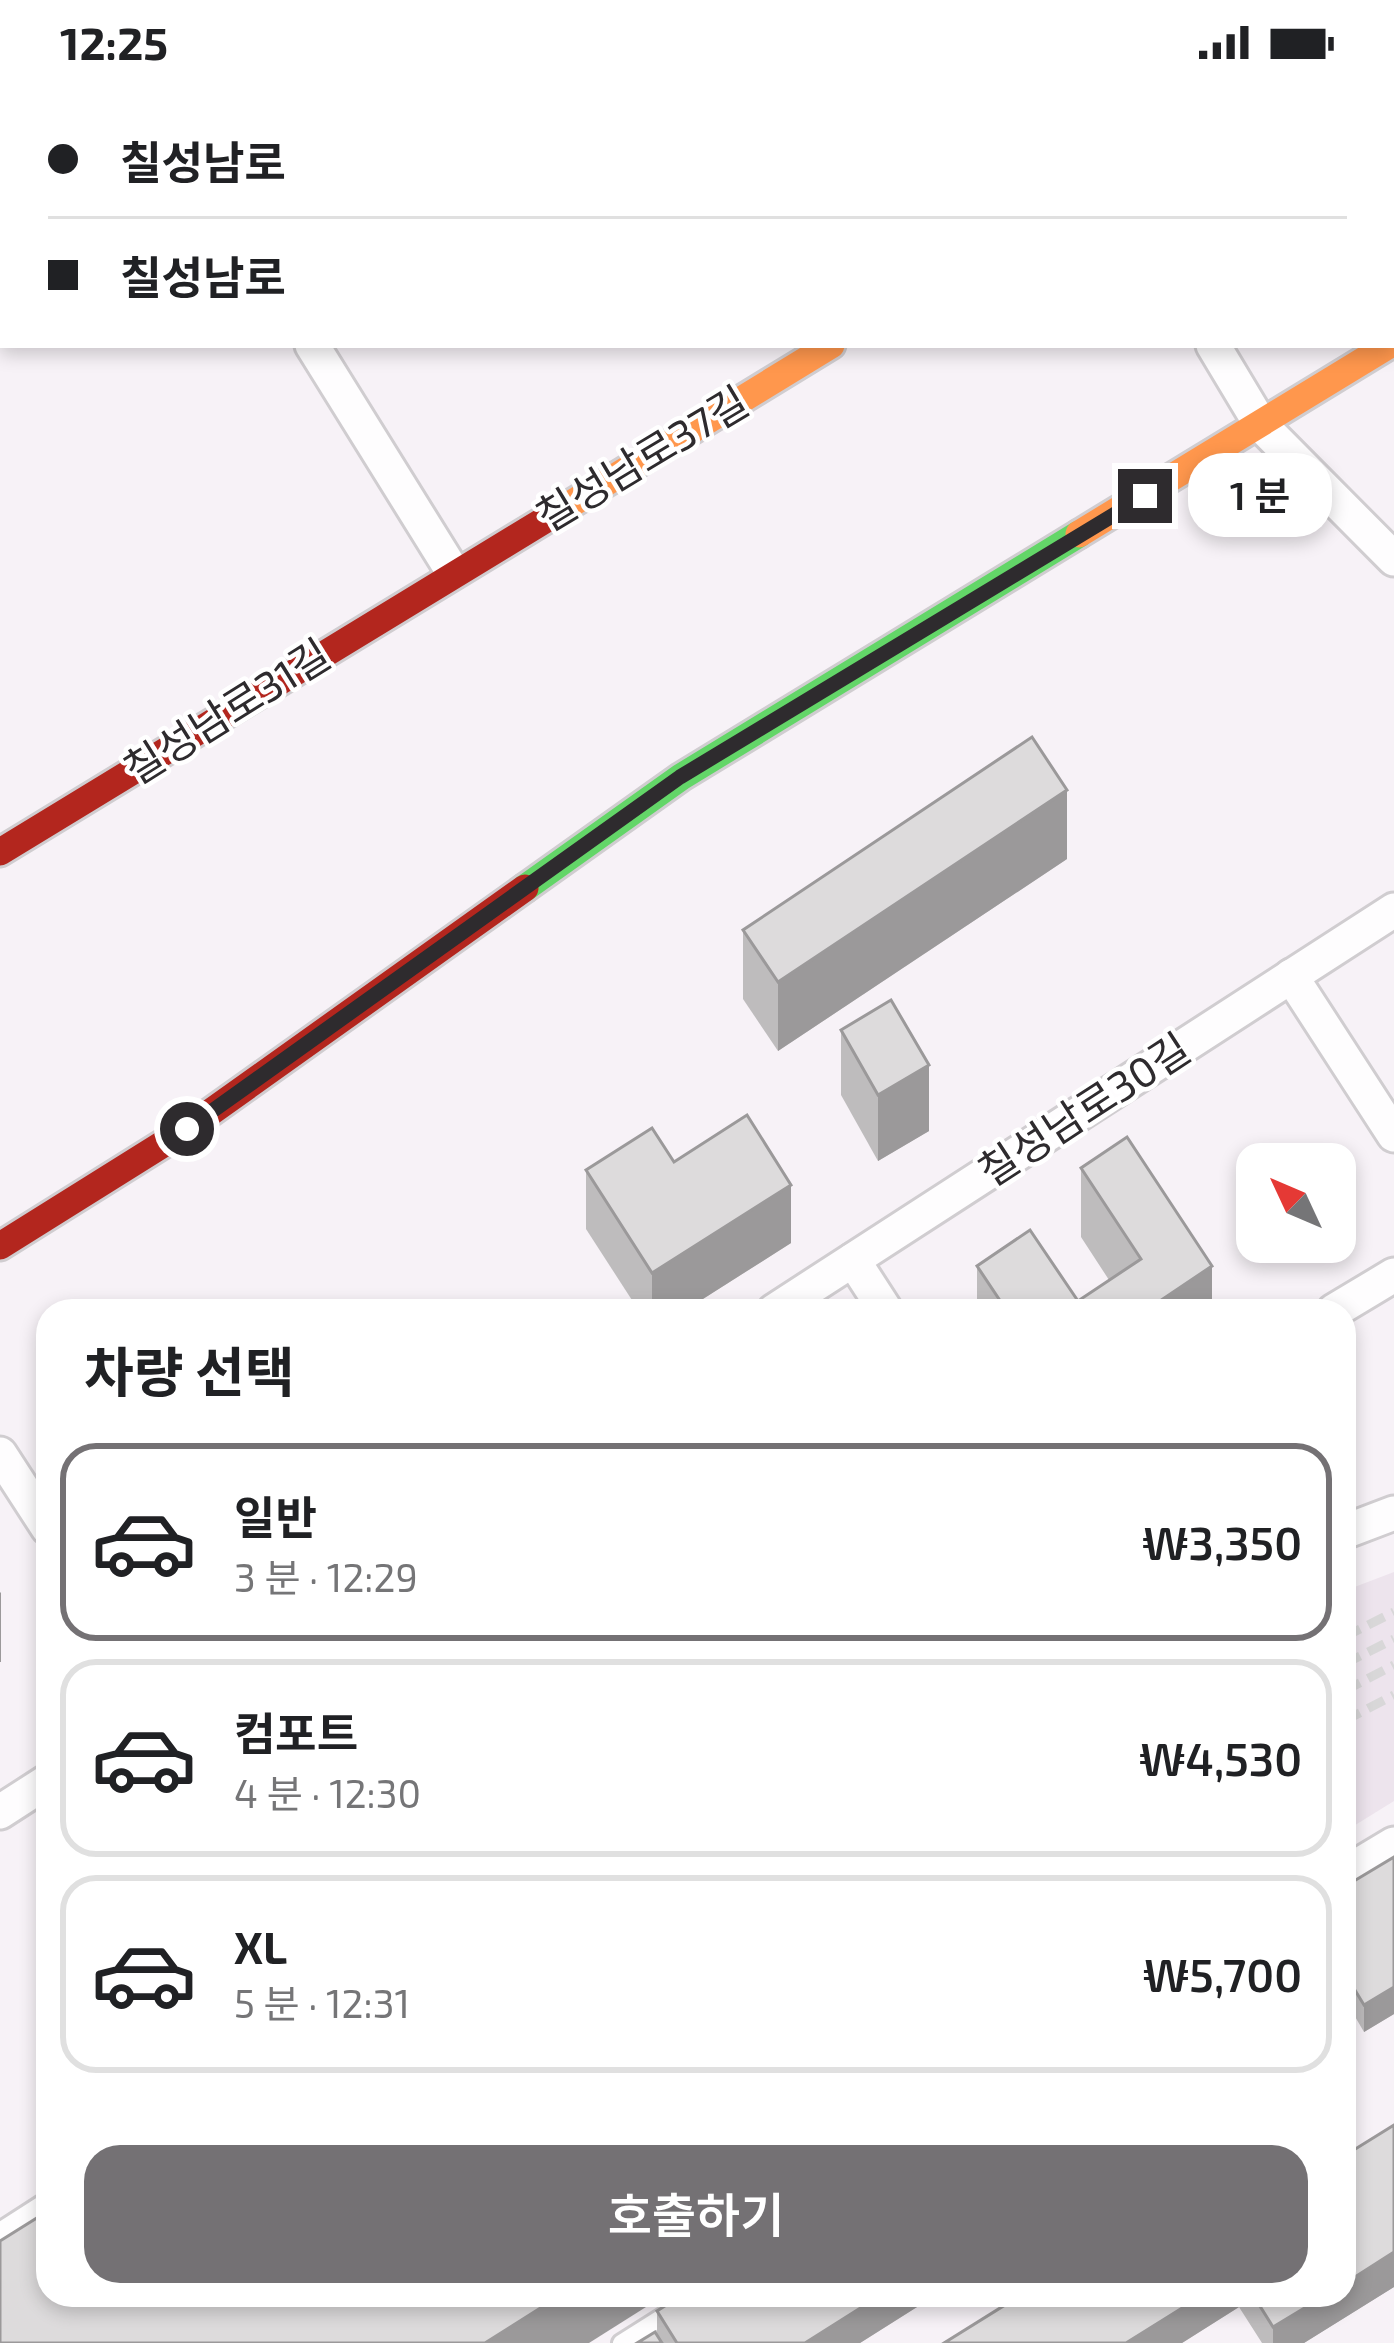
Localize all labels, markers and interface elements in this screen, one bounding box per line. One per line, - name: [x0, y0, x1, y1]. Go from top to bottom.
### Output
- text: 12:25: [60, 15, 168, 69]
- text: 칠성남로: [120, 134, 286, 188]
- text: 칠성남로: [120, 249, 286, 303]
- street label: 칠성남로37길: [526, 375, 756, 540]
- callout: 1 분: [1187, 454, 1331, 538]
- route end: [1118, 469, 1172, 523]
- text: 1 분: [1230, 471, 1290, 518]
- street label: 칠성남로31길: [114, 627, 338, 793]
- street label: 칠성남로30길: [968, 1021, 1198, 1195]
- route start: [160, 1102, 214, 1156]
- north arrow: [1236, 1143, 1356, 1263]
- map controls: [1236, 1143, 1356, 1263]
- text: 차량 선택: [84, 1338, 294, 1403]
- icon: car: [90, 1488, 198, 1596]
- text: 일반: [234, 1489, 317, 1543]
- text: ₩3,350: [1142, 1515, 1302, 1569]
- text: 3 분 · 12:29: [234, 1553, 418, 1600]
- icon: car: [90, 1704, 198, 1812]
- text: 컴포트: [234, 1705, 358, 1759]
- text: ₩4,530: [1139, 1731, 1302, 1785]
- text: 4 분 · 12:30: [234, 1769, 421, 1816]
- text: XL: [234, 1919, 287, 1973]
- icon: car: [90, 1920, 198, 2028]
- text: ₩5,700: [1143, 1947, 1302, 2001]
- text: 5 분 · 12:31: [234, 1979, 410, 2026]
- button: 호출하기: [84, 2145, 1308, 2283]

